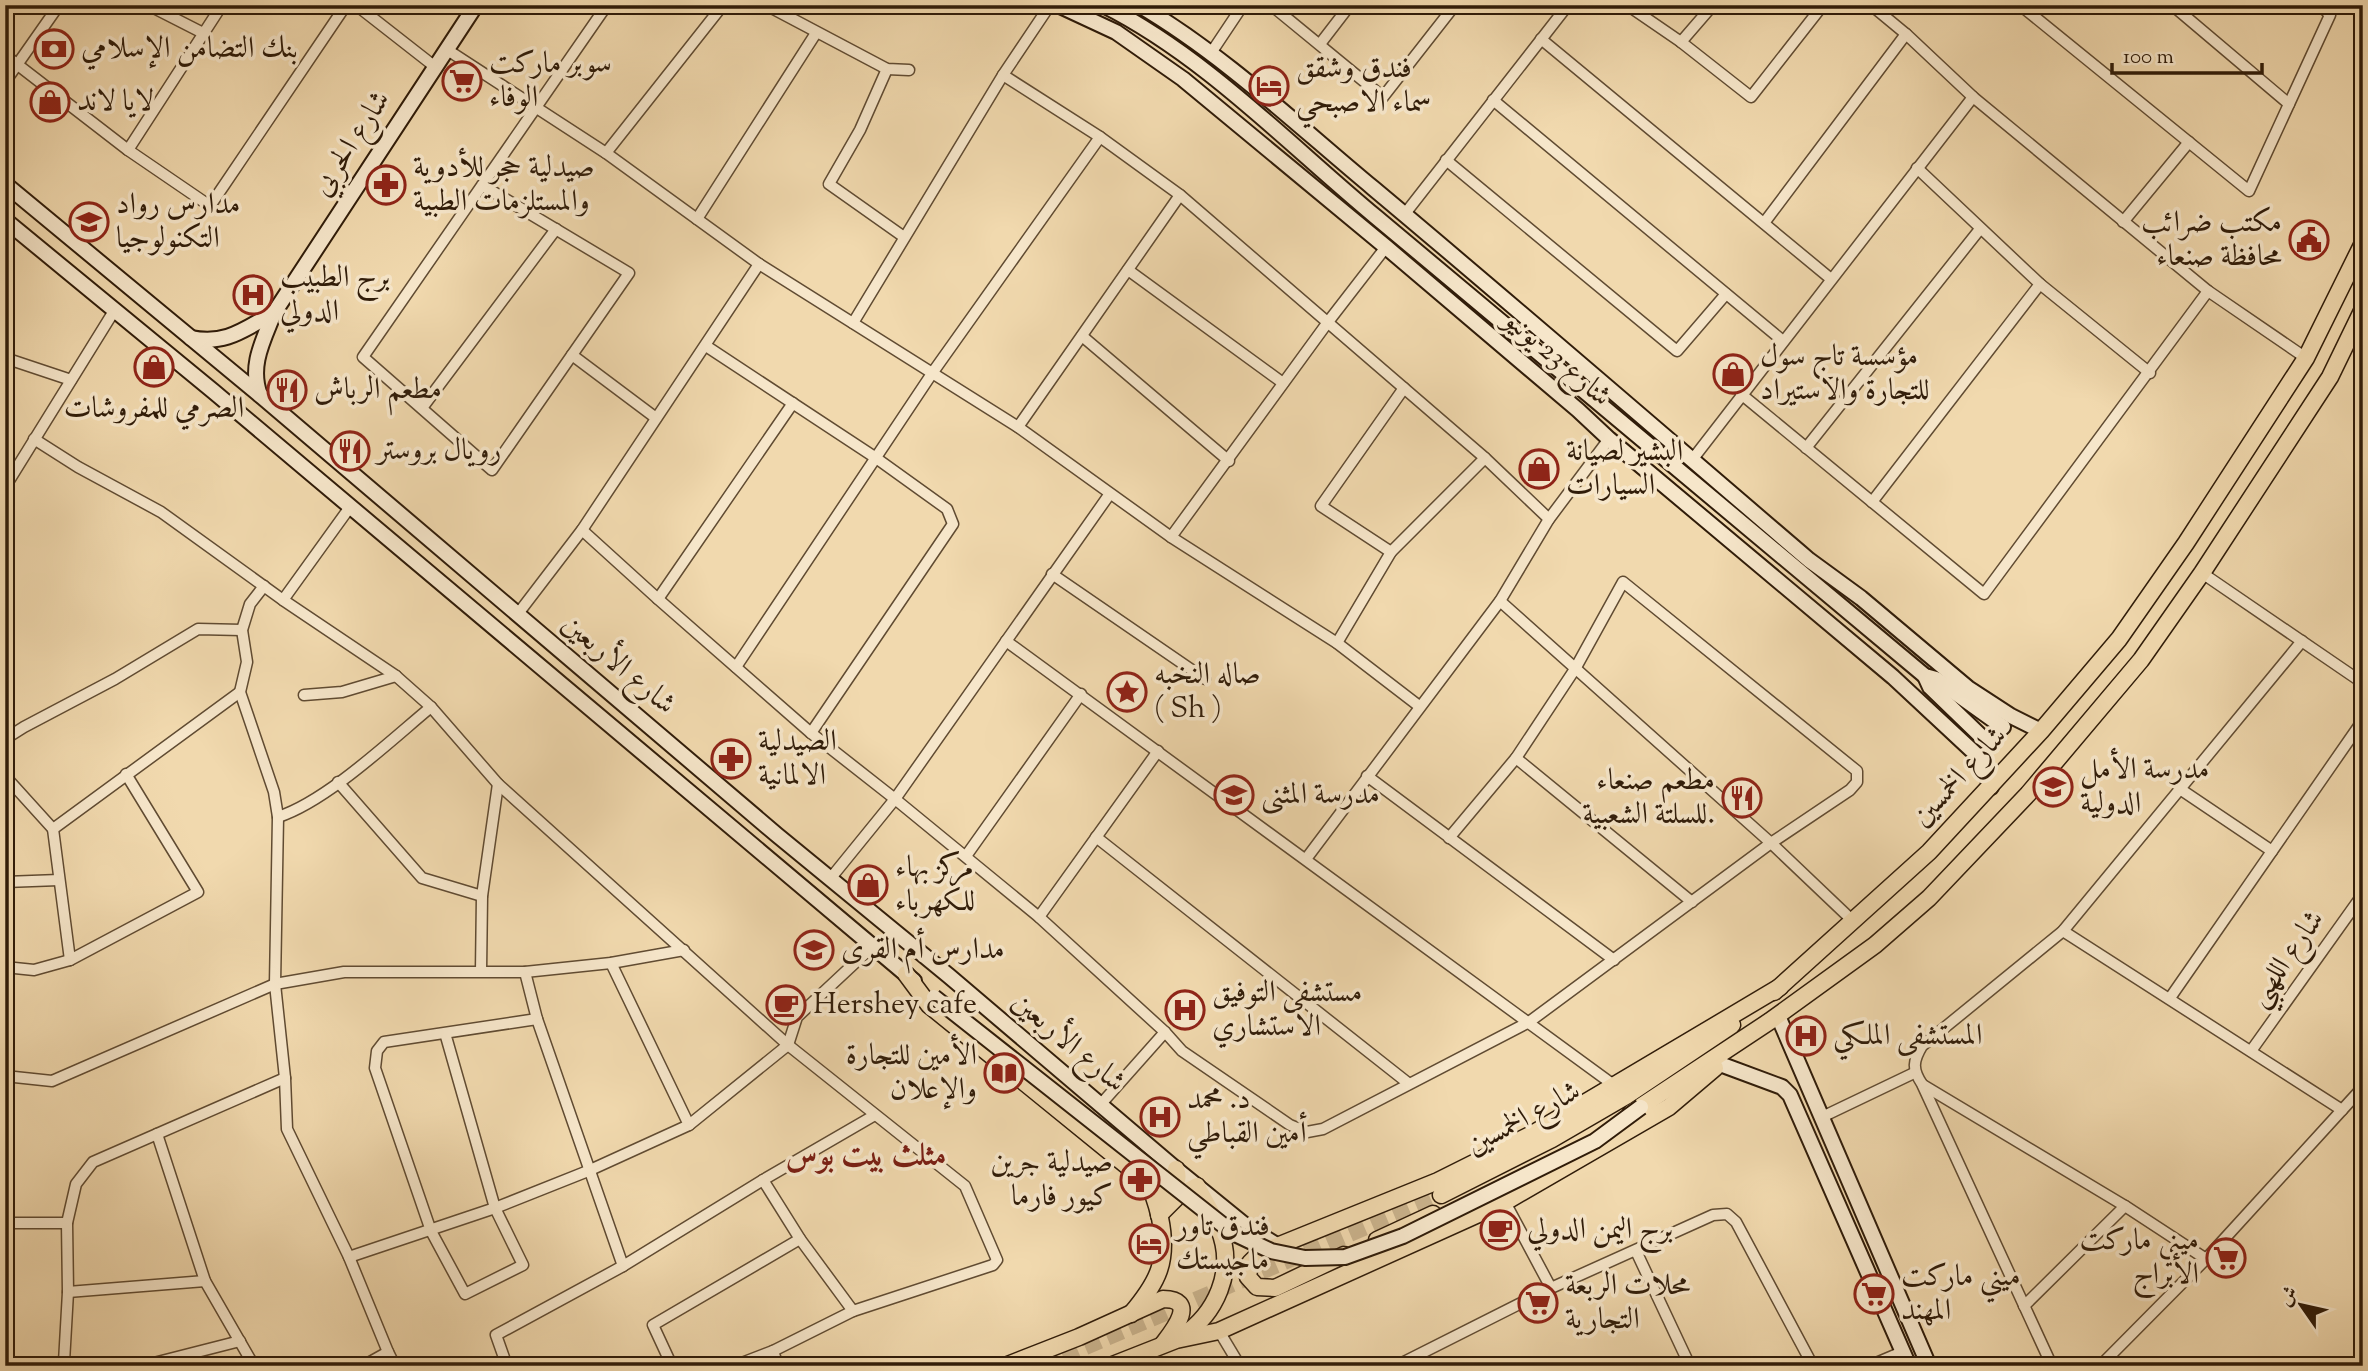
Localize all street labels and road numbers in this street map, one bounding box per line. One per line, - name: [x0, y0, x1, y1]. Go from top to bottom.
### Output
- street label: شارع الحربي: [302, 83, 403, 206]
- street label: شارع 23 يونيو: [1491, 298, 1620, 419]
- street label: شارع الأربعين: [551, 603, 686, 727]
- street label: شارع الخمسين: [1902, 717, 2019, 838]
- street label: شارع اللهبي: [2238, 902, 2339, 1019]
- street label: شارع الأربعين: [1001, 981, 1136, 1105]
- street label: شارع الخمسين: [1459, 1071, 1589, 1168]

